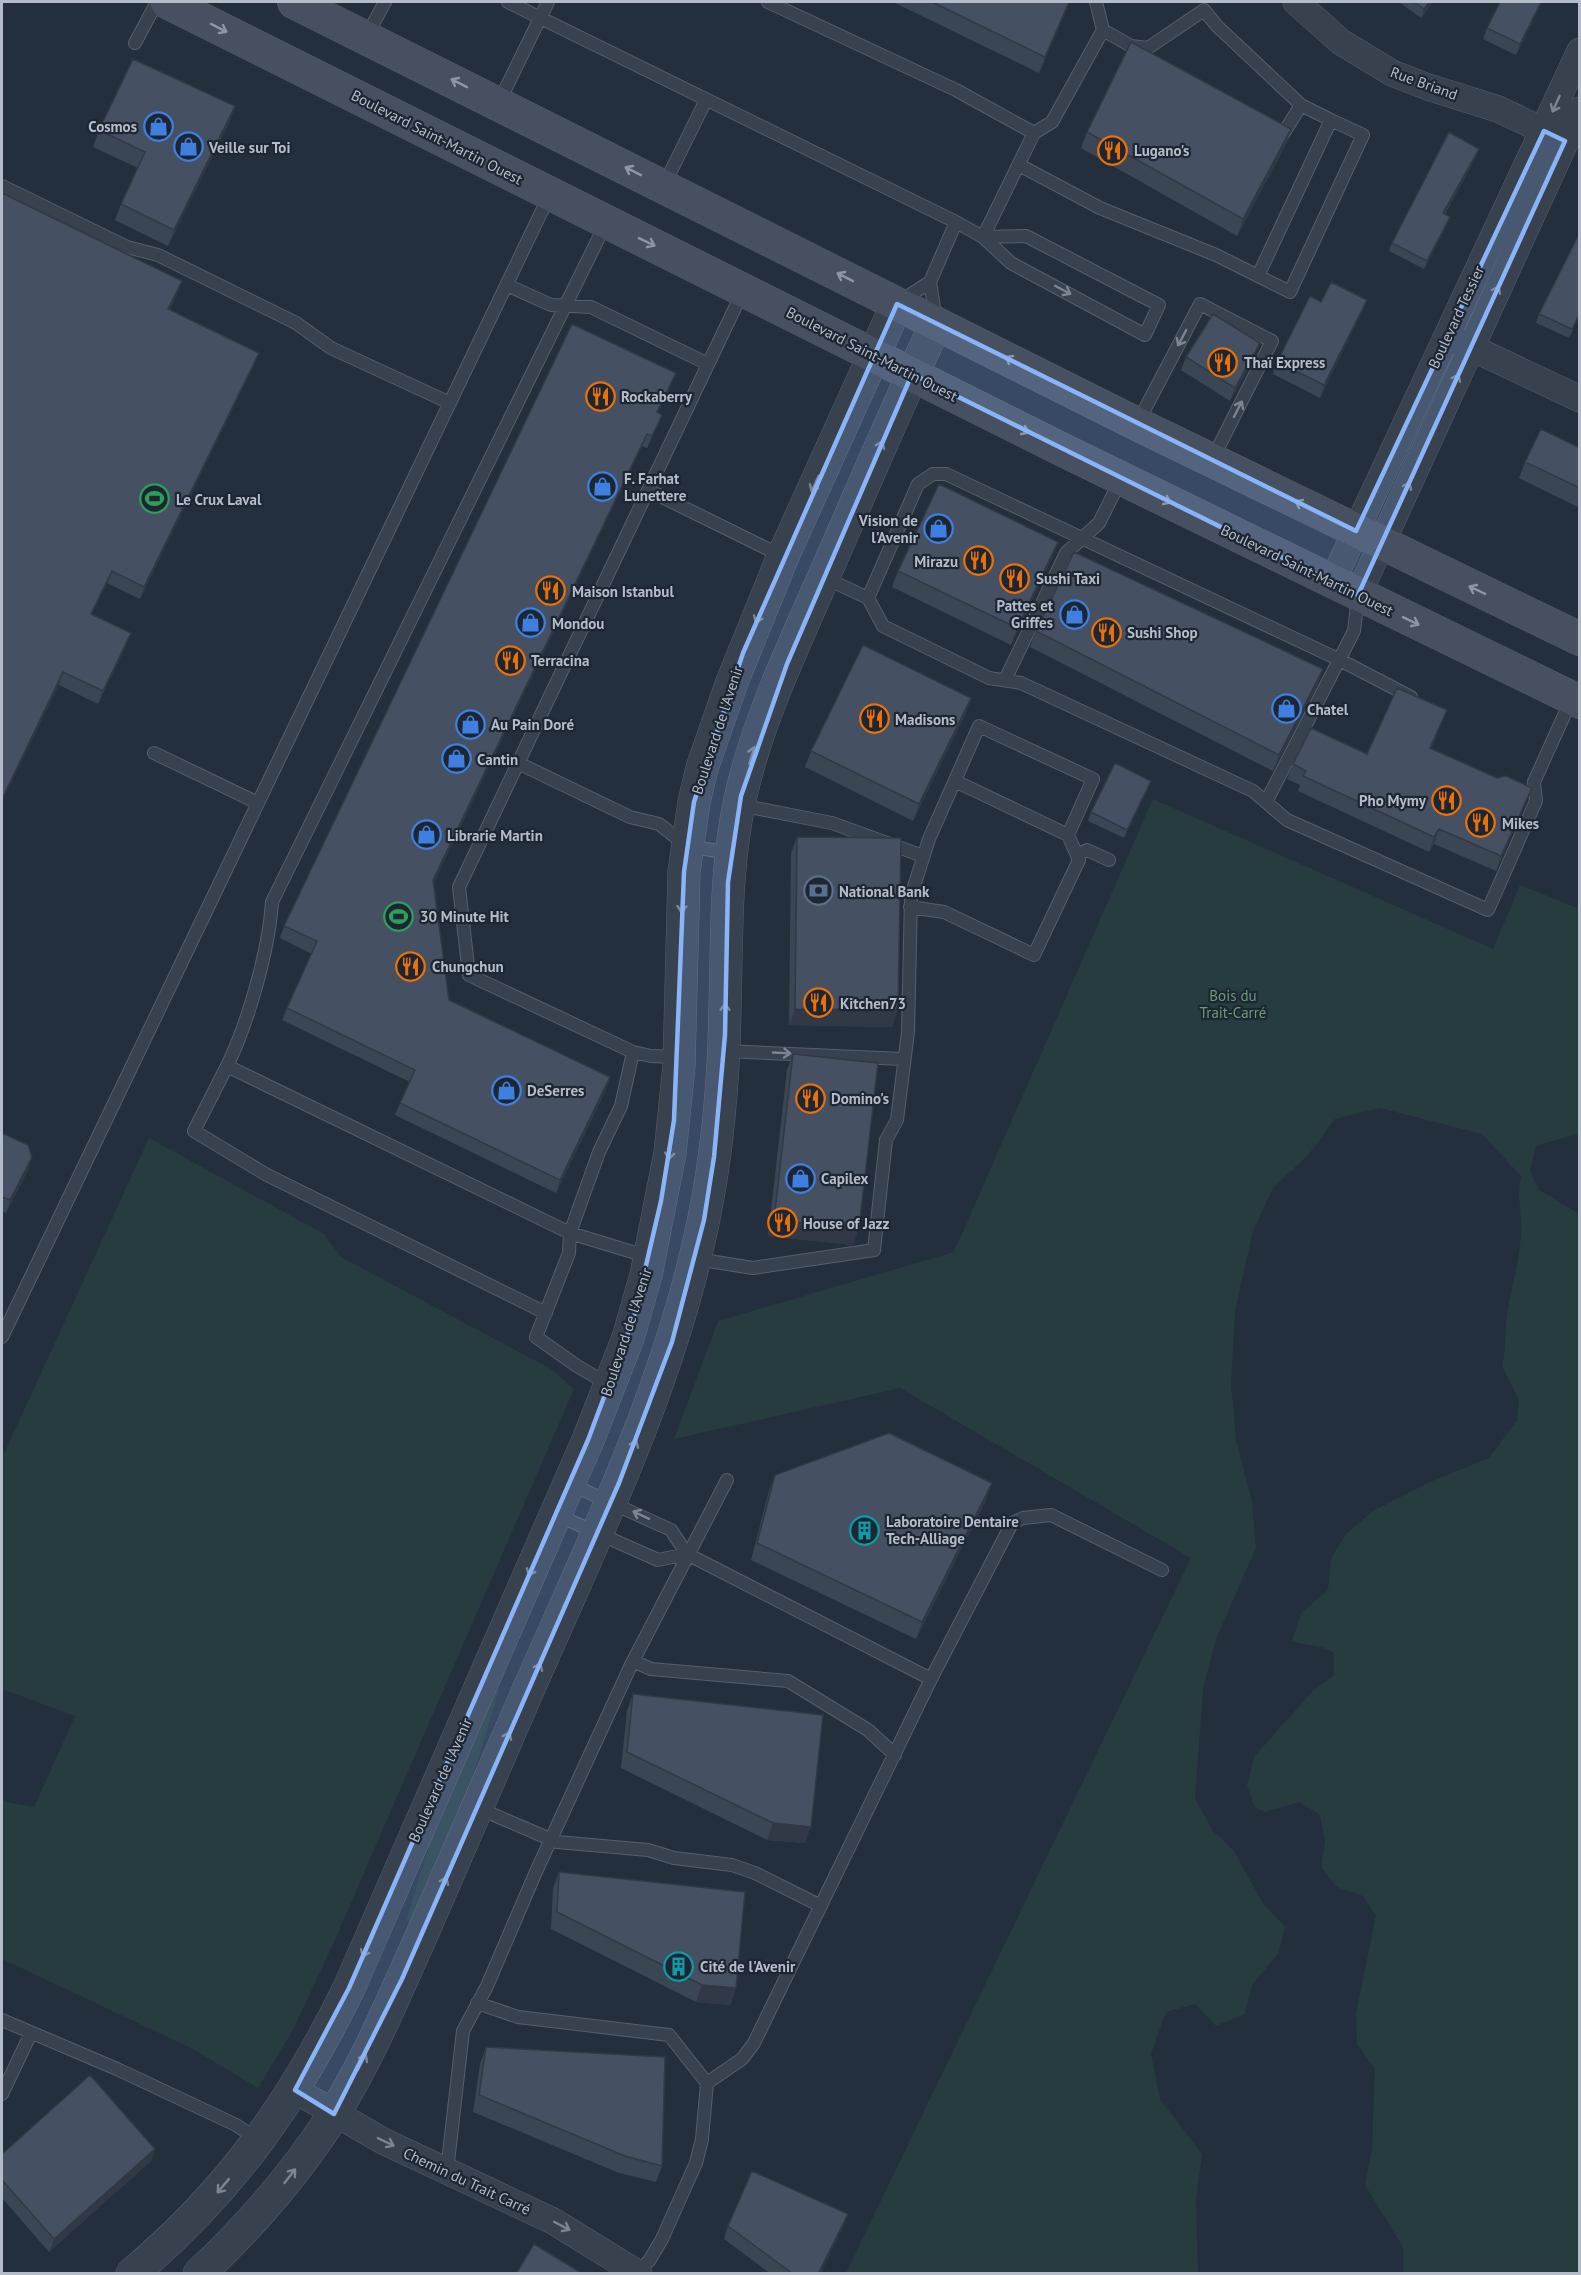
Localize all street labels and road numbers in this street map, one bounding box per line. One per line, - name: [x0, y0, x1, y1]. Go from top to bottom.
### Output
- street label: Rue Briand: [1388, 62, 1460, 104]
- street label: Boulevard Saint-Martin Ouest: [348, 86, 526, 188]
- street label: Boulevard Tessier: [1424, 263, 1488, 371]
- street label: Boulevard Saint-Martin Ouest: [783, 303, 961, 405]
- street label: Boulevard Saint-Martin Ouest: [1218, 520, 1396, 620]
- street label: Boulevard de l'Avenir: [687, 663, 747, 797]
- street label: Boulevard de l'Avenir: [596, 1265, 656, 1399]
- street label: Boulevard de l'Avenir: [404, 1715, 476, 1845]
- street label: Chemin du Trait Carré: [400, 2143, 534, 2219]

